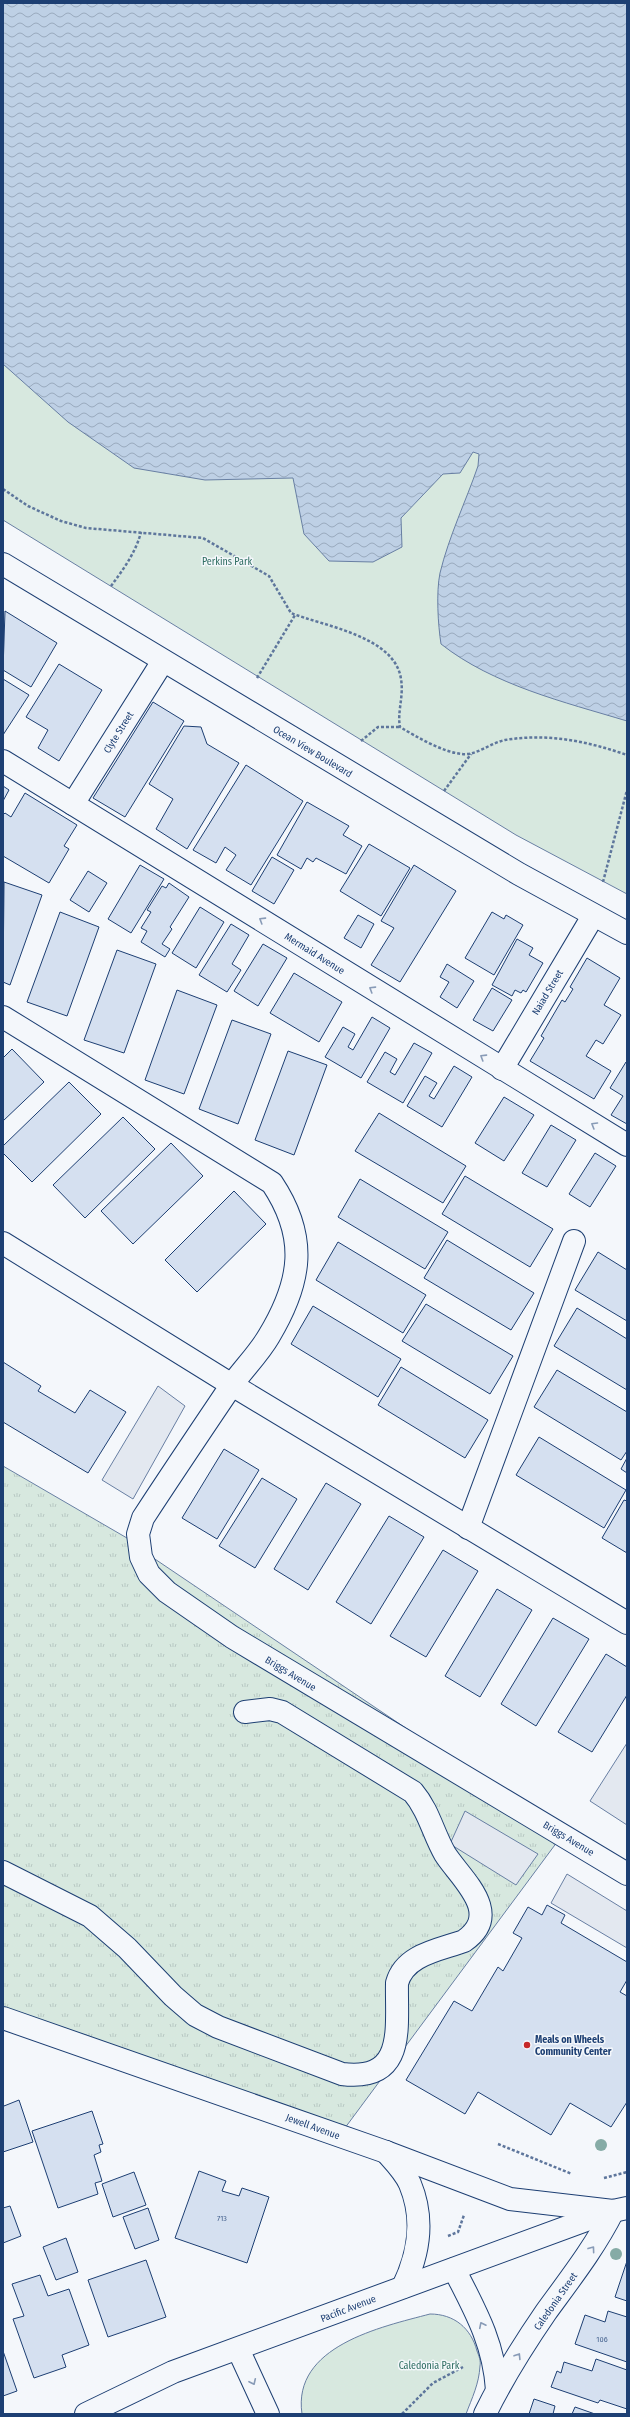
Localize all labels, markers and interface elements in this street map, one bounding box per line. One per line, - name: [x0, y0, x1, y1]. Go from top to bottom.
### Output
- park label: Perkins Park: [202, 556, 252, 568]
- street label: Clyte Street: [101, 709, 137, 756]
- street label: Ocean View Boulevard: [271, 723, 354, 780]
- one-way arrow: [259, 918, 266, 925]
- street label: Mermaid Avenue: [282, 931, 347, 977]
- street label: Naiad Street: [530, 967, 566, 1017]
- one-way arrow: [369, 986, 376, 994]
- one-way arrow: [480, 1055, 487, 1062]
- one-way arrow: [591, 1122, 598, 1130]
- street label: Briggs Avenue: [263, 1654, 318, 1694]
- street label: Briggs Avenue: [541, 1819, 596, 1859]
- place label: Meals on Wheels Community Center: [535, 2034, 612, 2058]
- marker: Meals on Wheels Community Center: [522, 2040, 532, 2050]
- street label: Jewell Avenue: [284, 2112, 341, 2142]
- house number: 713: [217, 2214, 227, 2223]
- one-way arrow: [587, 2246, 594, 2253]
- street label: Caledonia Street: [532, 2270, 581, 2333]
- street label: Pacific Avenue: [319, 2293, 378, 2325]
- one-way arrow: [479, 2322, 487, 2330]
- house number: 106: [596, 2335, 608, 2344]
- one-way arrow: [514, 2353, 521, 2360]
- park label: Caledonia Park: [399, 2360, 460, 2372]
- one-way arrow: [248, 2377, 256, 2385]

